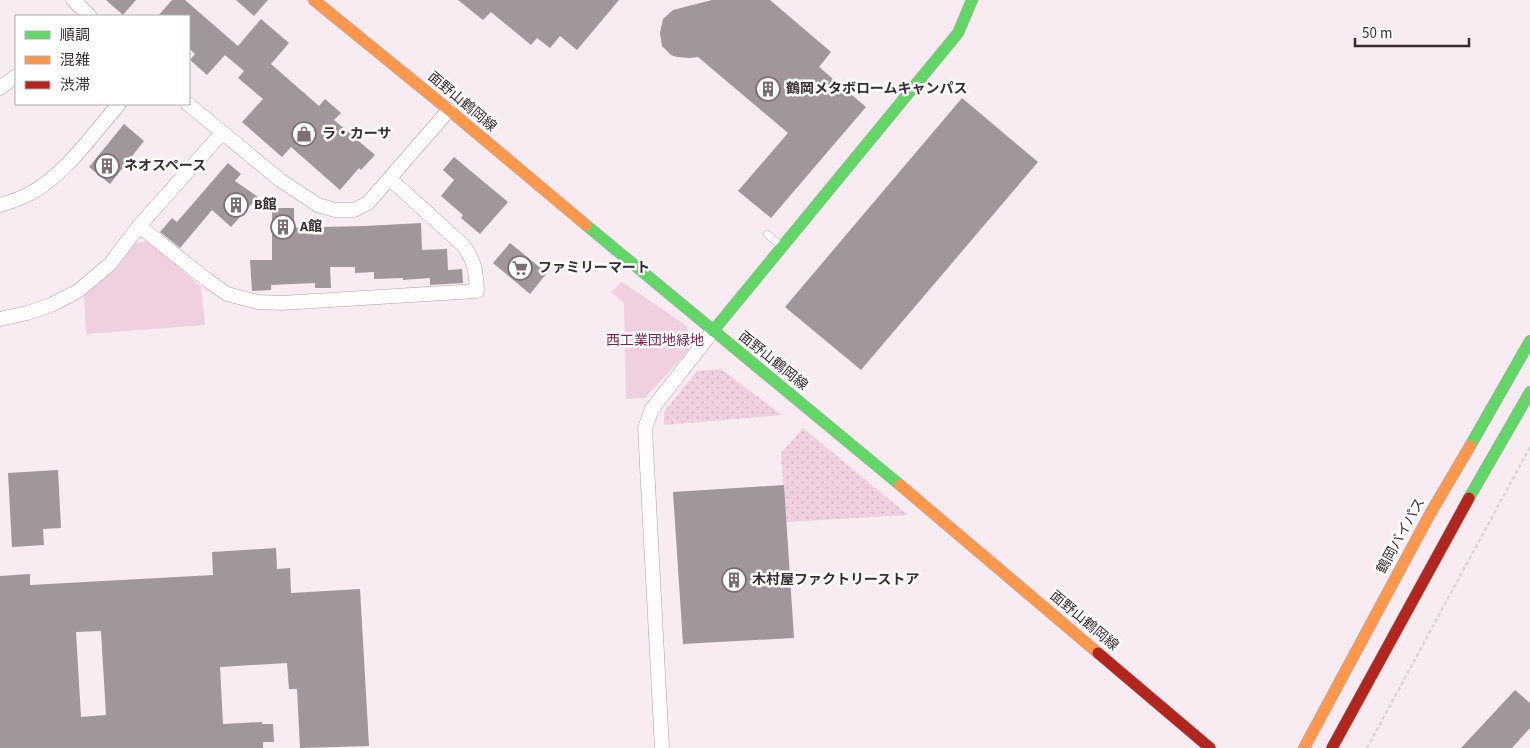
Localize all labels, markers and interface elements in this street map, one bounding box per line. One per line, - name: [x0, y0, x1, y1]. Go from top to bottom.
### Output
- legend: [15, 15, 190, 105]
- scale bar: [1355, 15, 1469, 47]
- text: 50 m: [1362, 23, 1392, 44]
- text: 順調: [60, 25, 90, 46]
- text: 混雑: [60, 50, 90, 71]
- street label: 面野山鶴岡線: [423, 67, 501, 137]
- text: 渋滞: [60, 75, 90, 96]
- building icon: 鶴岡メタボロームキャンパス: [755, 76, 781, 102]
- place label: 鶴岡メタボロームキャンパス: [786, 79, 968, 99]
- shop icon: ラ・カーサ: [291, 121, 317, 147]
- place label: ラ・カーサ: [322, 124, 392, 144]
- building icon: ネオスペース: [94, 153, 120, 179]
- place label: ネオスペース: [124, 156, 206, 176]
- building icon: B館: [223, 192, 249, 218]
- place label: B館: [254, 195, 276, 215]
- building icon: A館: [270, 214, 296, 240]
- place label: A館: [299, 217, 322, 237]
- supermarket icon: ファミリーマート: [507, 255, 533, 281]
- place label: ファミリーマート: [538, 258, 650, 278]
- street label: 面野山鶴岡線: [734, 327, 812, 395]
- park label: 西工業団地緑地: [606, 331, 704, 351]
- street label: 鶴岡バイパス: [1372, 495, 1430, 577]
- building icon: 木村屋ファクトリーストア: [721, 567, 747, 593]
- place label: 木村屋ファクトリーストア: [752, 570, 919, 590]
- street label: 面野山鶴岡線: [1045, 586, 1123, 656]

